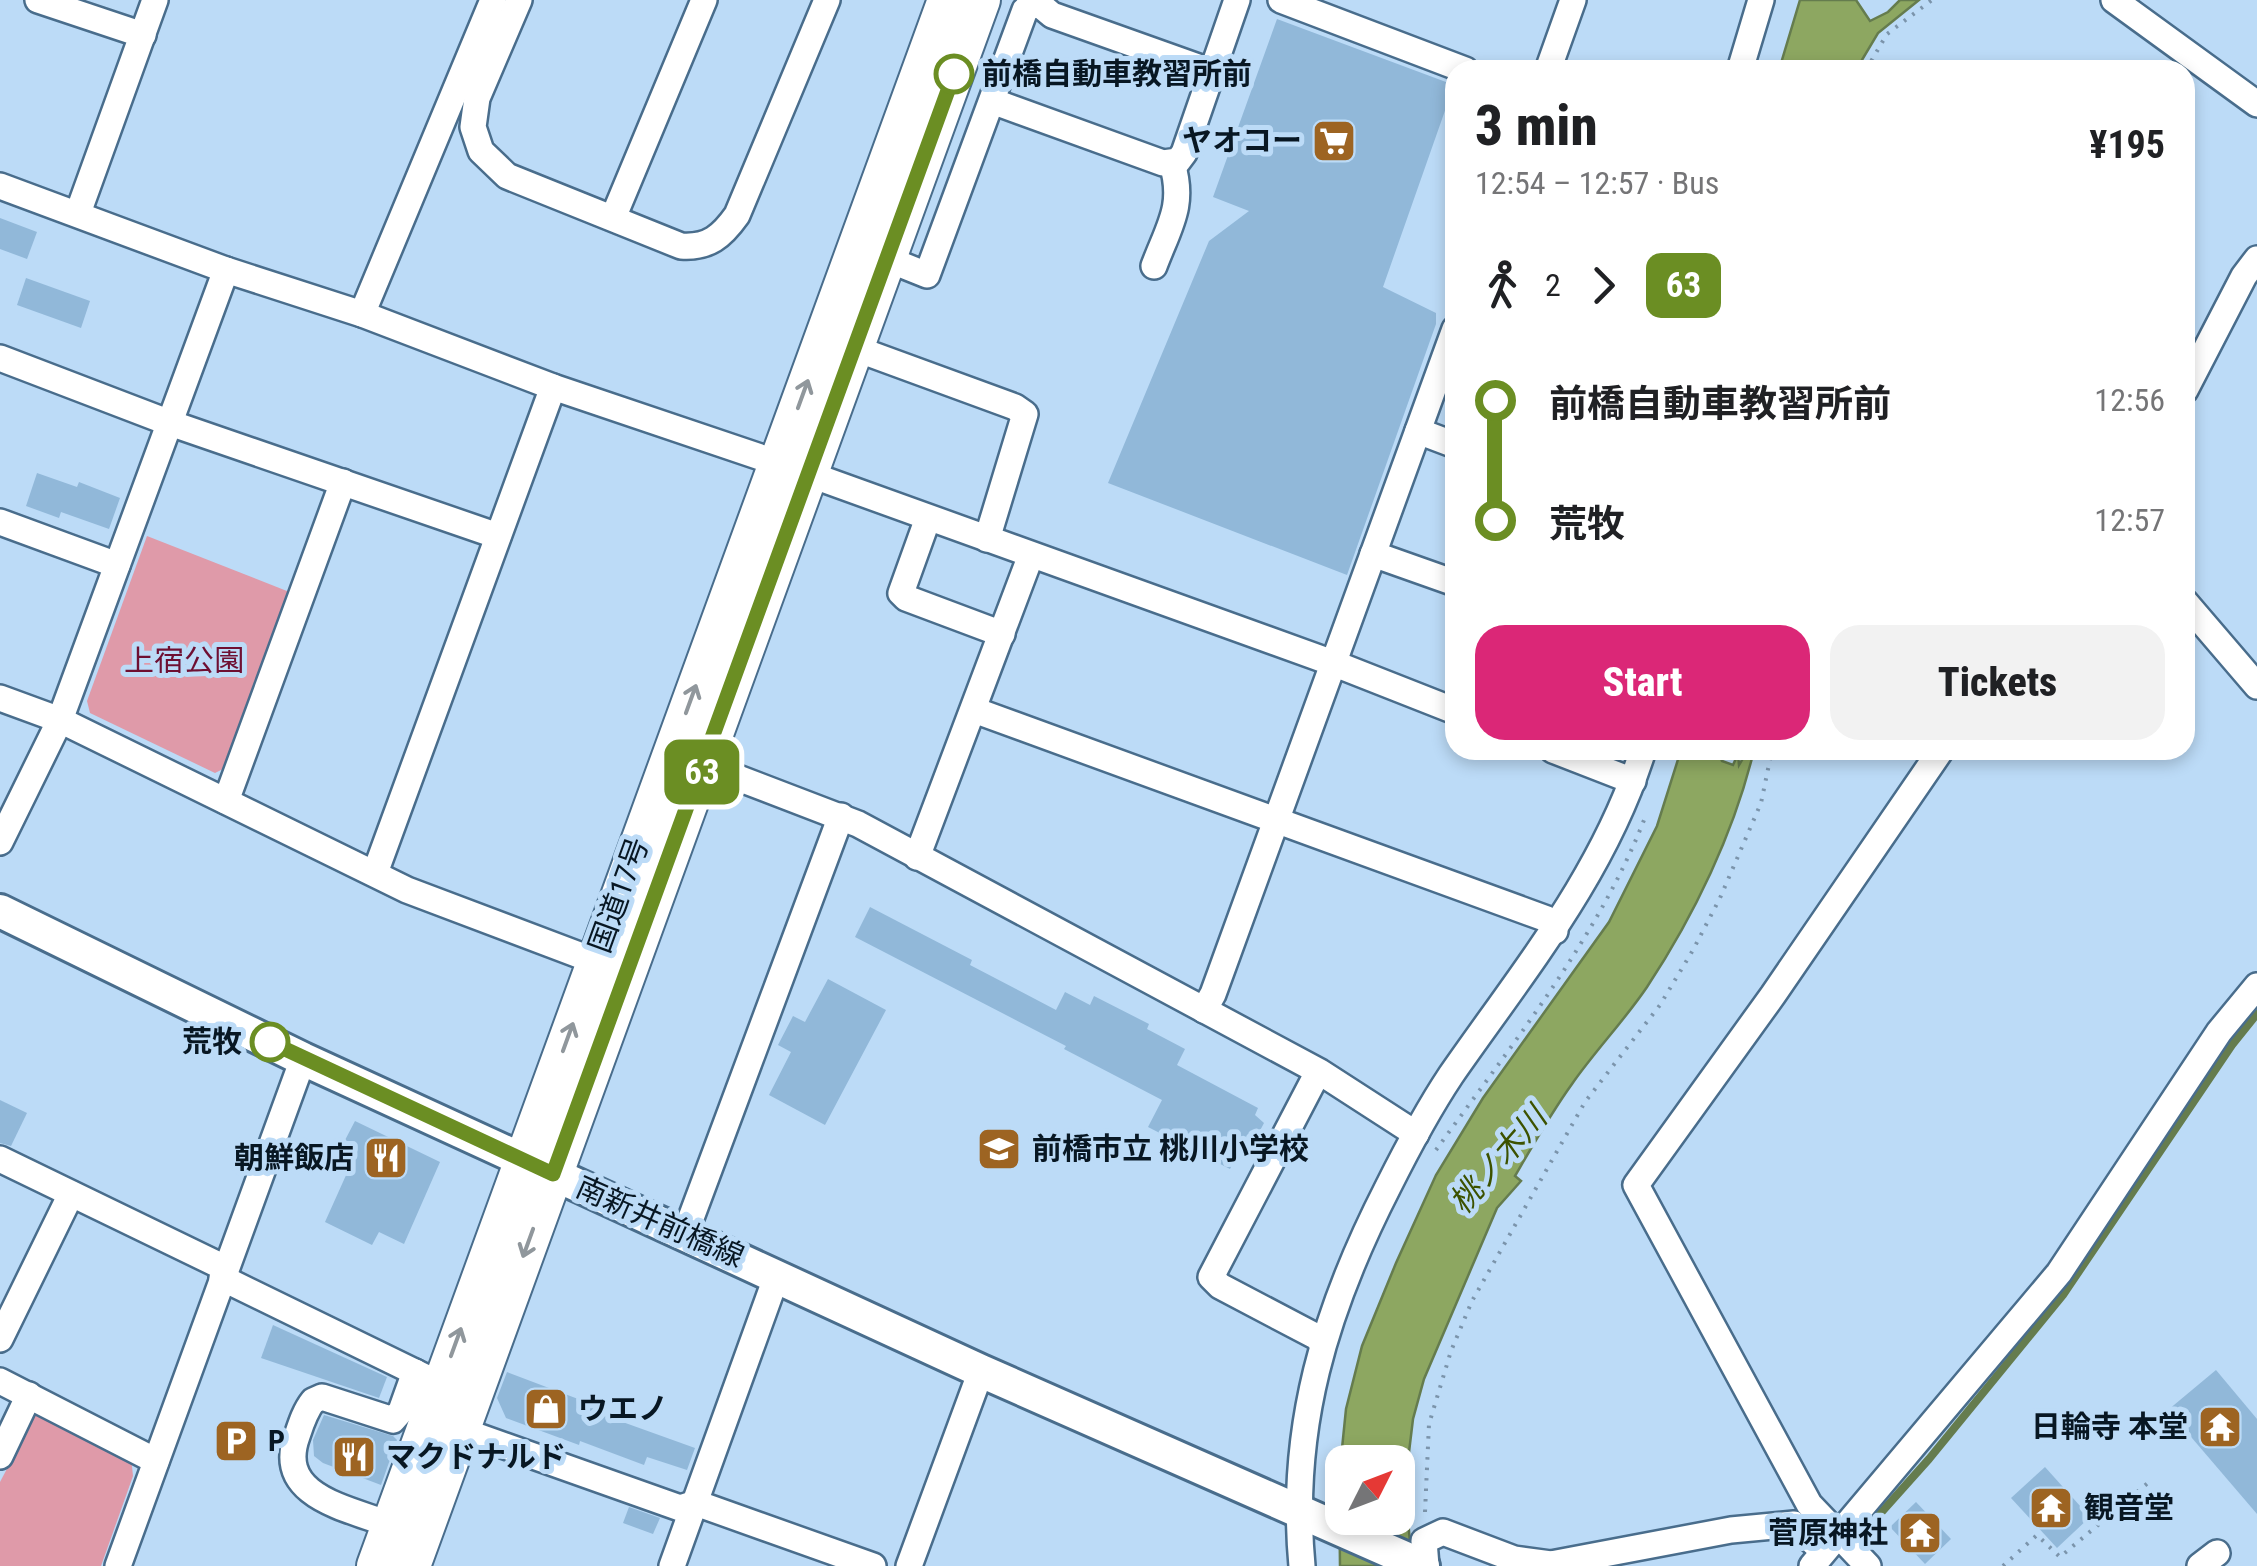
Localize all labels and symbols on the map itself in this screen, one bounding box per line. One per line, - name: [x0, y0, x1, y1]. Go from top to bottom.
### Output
- marker: 前橋自動車教習所前: [935, 55, 973, 93]
- place label: 前橋自動車教習所前: [982, 56, 1252, 91]
- supermarket icon: ヤオコー: [1311, 118, 1357, 164]
- place label: ヤオコー: [1182, 123, 1302, 158]
- one-way arrow: [795, 379, 813, 410]
- park label: 上宿公園: [124, 643, 244, 678]
- one-way arrow: [683, 684, 701, 715]
- line badge: 63: [657, 740, 747, 804]
- street label: 国道17号: [582, 833, 655, 957]
- one-way arrow: [560, 1022, 578, 1053]
- marker: 荒牧: [251, 1023, 289, 1061]
- place label: 荒牧: [182, 1024, 242, 1059]
- water label: 桃ノ木川: [1442, 1097, 1556, 1221]
- school or university icon: 前橋市立 桃川小学校: [976, 1126, 1022, 1172]
- place label: 前橋市立 桃川小学校: [1032, 1131, 1309, 1166]
- restaurant icon: 朝鮮飯店: [363, 1135, 409, 1181]
- place label: 朝鮮飯店: [234, 1140, 354, 1175]
- street label: 南新井前橋線: [571, 1169, 750, 1274]
- one-way arrow: [518, 1226, 536, 1257]
- one-way arrow: [448, 1328, 466, 1359]
- shop icon: ウエノ: [523, 1386, 569, 1432]
- place label: ウエノ: [578, 1391, 668, 1426]
- temple icon: 日輪寺 本堂: [2197, 1404, 2243, 1450]
- place label: 日輪寺 本堂: [2031, 1409, 2188, 1444]
- parking icon: P: [213, 1418, 259, 1464]
- place label: P: [268, 1423, 285, 1458]
- restaurant icon: マクドナルド: [331, 1434, 377, 1480]
- place label: マクドナルド: [386, 1439, 566, 1474]
- north arrow: [1325, 1445, 1415, 1535]
- temple icon: 観音堂: [2028, 1485, 2074, 1531]
- place label: 観音堂: [2084, 1490, 2174, 1525]
- temple icon: 菅原神社: [1897, 1510, 1943, 1556]
- place label: 菅原神社: [1768, 1515, 1888, 1550]

